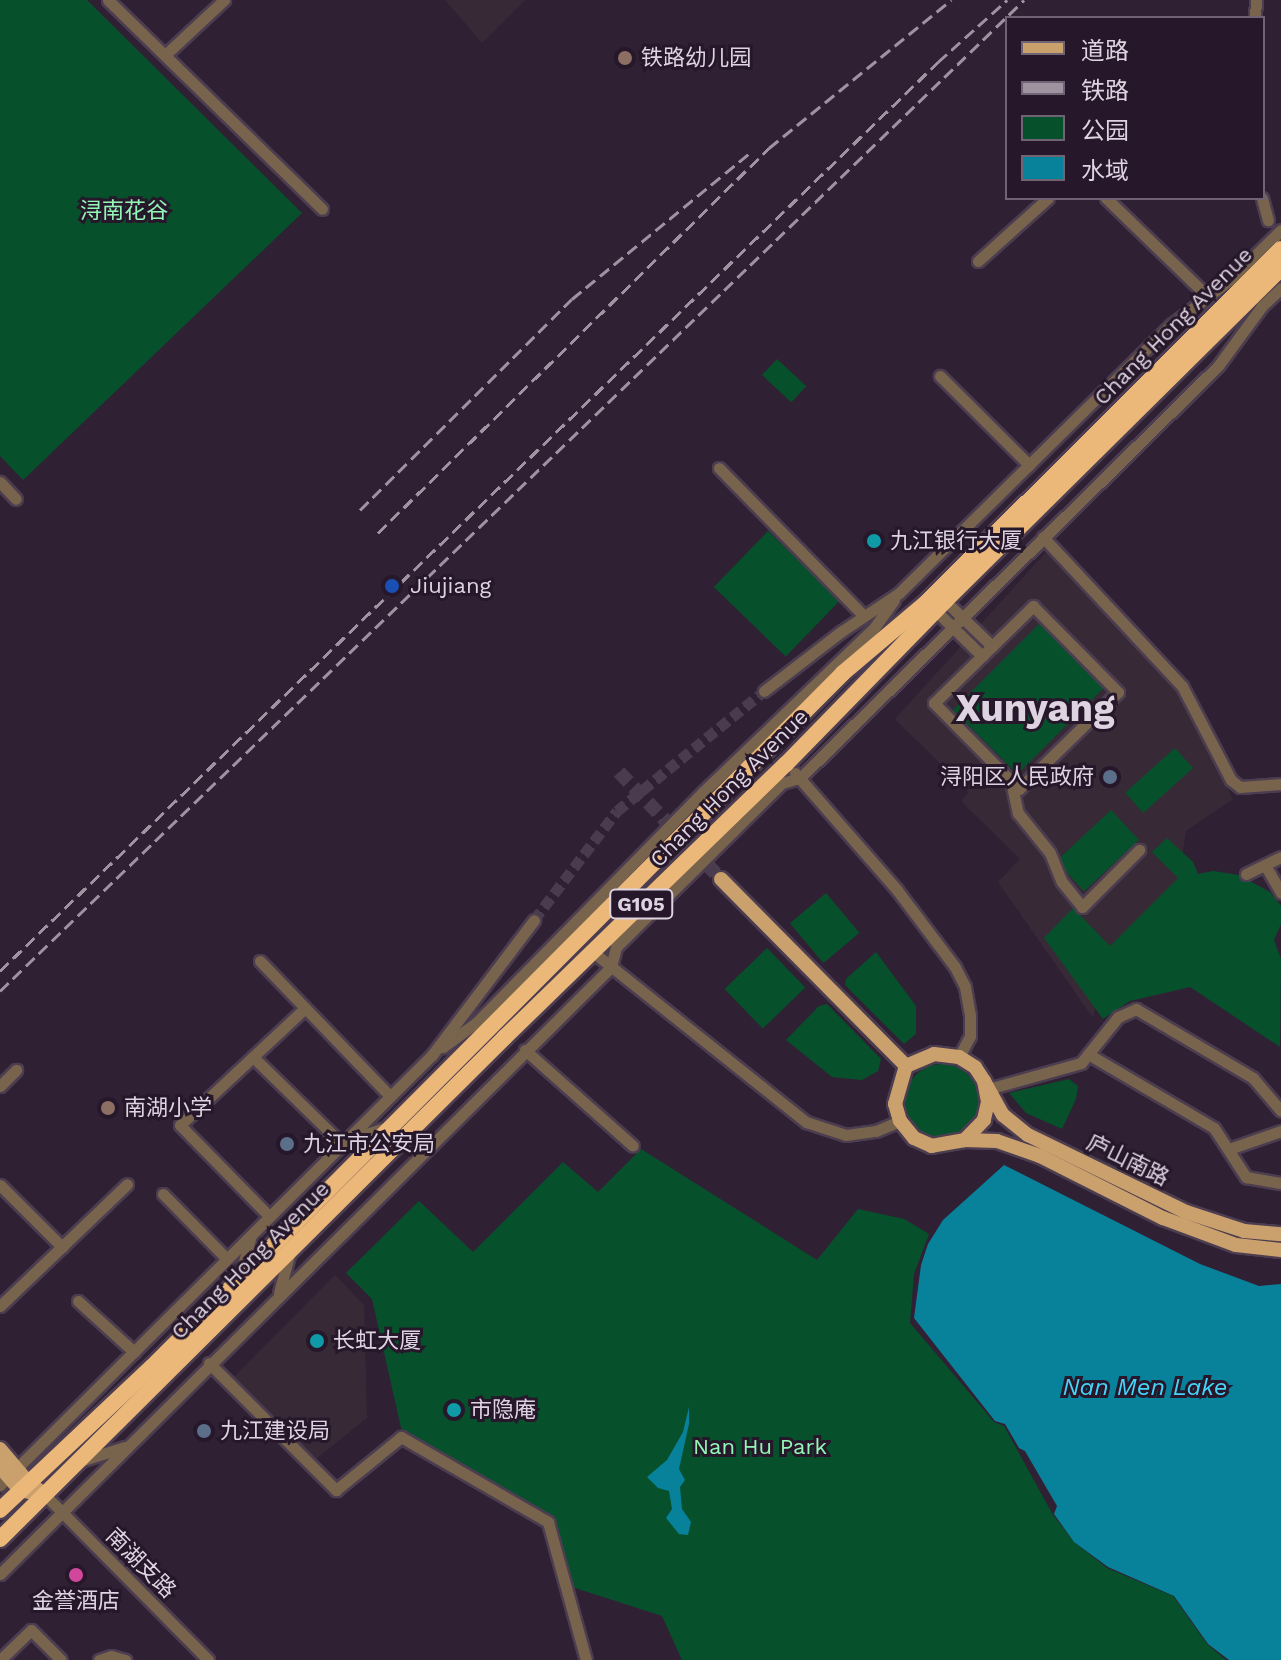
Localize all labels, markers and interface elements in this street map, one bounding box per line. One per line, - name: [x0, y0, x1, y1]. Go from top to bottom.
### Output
- legend: [1005, 16, 1265, 200]
- text: 道路: [1081, 37, 1129, 65]
- place label: 铁路幼儿园: [641, 45, 751, 71]
- marker: 铁路幼儿园: [616, 49, 634, 67]
- text: 铁路: [1081, 77, 1129, 105]
- text: 公园: [1081, 117, 1129, 145]
- text: 水域: [1081, 157, 1129, 185]
- park label: 浔南花谷: [80, 198, 168, 224]
- street label: Chang Hong Avenue: [1088, 241, 1258, 411]
- place label: 九江银行大厦: [890, 528, 1022, 554]
- marker: 九江银行大厦: [865, 532, 883, 550]
- place label: Jiujiang: [410, 573, 491, 599]
- marker: Jiujiang: [381, 575, 403, 597]
- district label: Xunyang: [956, 686, 1114, 732]
- street label: Chang Hong Avenue: [644, 703, 814, 873]
- place label: 浔阳区人民政府: [940, 764, 1094, 790]
- marker: 浔阳区人民政府: [1101, 768, 1119, 786]
- road number: G105: [609, 888, 673, 920]
- place label: 南湖小学: [124, 1095, 212, 1121]
- marker: 南湖小学: [99, 1099, 117, 1117]
- street label: 庐山南路: [1083, 1129, 1173, 1191]
- place label: 九江市公安局: [303, 1131, 435, 1157]
- marker: 九江市公安局: [278, 1135, 296, 1153]
- street label: Chang Hong Avenue: [165, 1175, 335, 1345]
- place label: 长虹大厦: [333, 1328, 421, 1354]
- marker: 长虹大厦: [308, 1332, 326, 1350]
- water label: Nan Men Lake: [1063, 1374, 1227, 1402]
- place label: 市隐庵: [470, 1397, 536, 1423]
- marker: 市隐庵: [445, 1401, 463, 1419]
- place label: 九江建设局: [220, 1418, 330, 1444]
- marker: 九江建设局: [195, 1422, 213, 1440]
- park label: Nan Hu Park: [693, 1434, 827, 1460]
- street label: 南湖支路: [101, 1523, 181, 1603]
- marker: 金誉酒店: [67, 1566, 85, 1584]
- place label: 金誉酒店: [32, 1588, 120, 1614]

